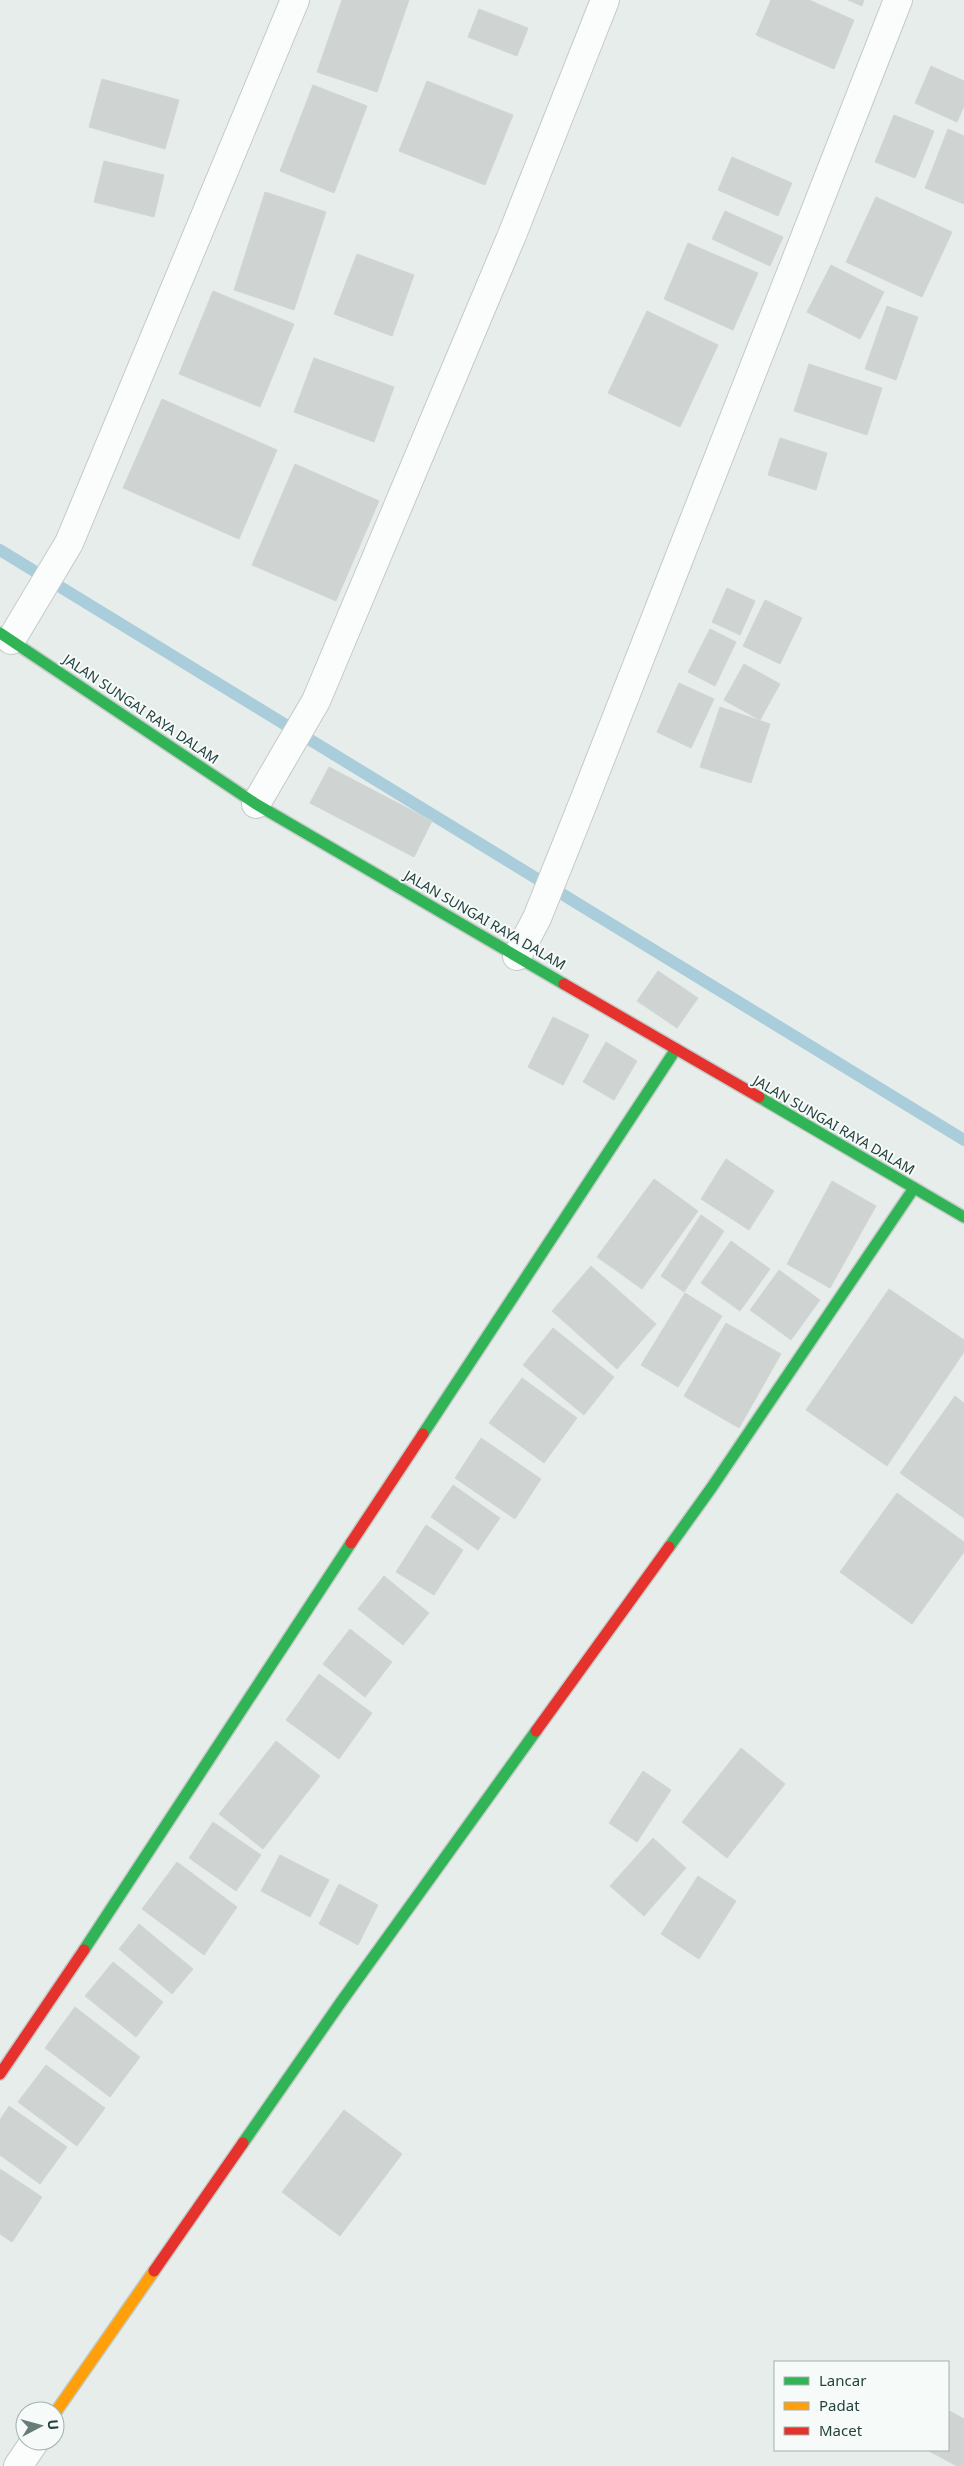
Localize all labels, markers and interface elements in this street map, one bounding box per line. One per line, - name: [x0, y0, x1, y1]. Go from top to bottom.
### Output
- street label: JALAN SUNGAI RAYA DALAM: [58, 648, 223, 768]
- street label: JALAN SUNGAI RAYA DALAM: [399, 864, 570, 974]
- street label: JALAN SUNGAI RAYA DALAM: [748, 1069, 919, 1179]
- legend: [774, 2361, 949, 2451]
- text: Lancar: [819, 2370, 866, 2390]
- text: Padat: [819, 2395, 860, 2415]
- north arrow: [15, 2401, 65, 2451]
- text: U: [43, 2418, 63, 2431]
- text: Macet: [819, 2420, 863, 2440]

